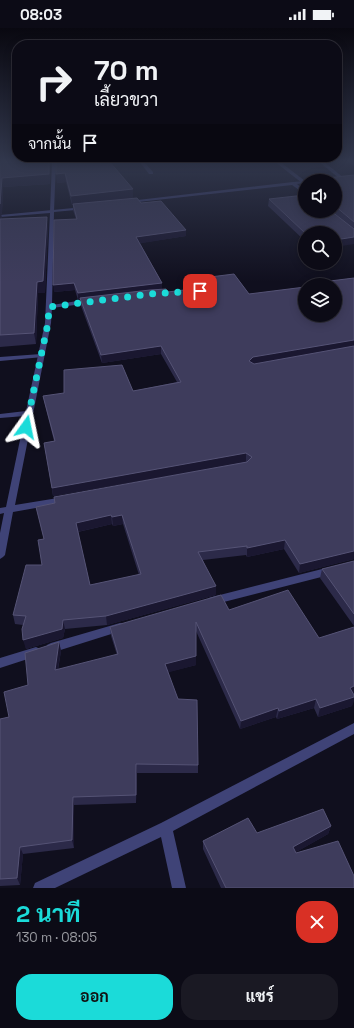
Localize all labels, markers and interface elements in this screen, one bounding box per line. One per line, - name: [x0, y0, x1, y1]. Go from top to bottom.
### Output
- text: 08:03: [20, 5, 62, 24]
- text: 70 m: [94, 52, 159, 88]
- icon: right: [28, 56, 80, 108]
- text: เลี้ยวขวา: [94, 88, 158, 111]
- icon: arrive: [79, 132, 101, 154]
- text: จากนั้น: [28, 134, 71, 153]
- map controls: [298, 174, 342, 322]
- button: sound: [298, 174, 342, 218]
- button: search: [298, 226, 342, 270]
- pin: [183, 274, 217, 308]
- button: layers: [298, 278, 342, 322]
- icon: arrive: [189, 280, 211, 302]
- position arrow: [5.0, 406, 47.0, 448]
- text: 2 นาที: [16, 898, 80, 929]
- button: close: [296, 901, 338, 943]
- text: 130 m · 08:05: [16, 929, 97, 946]
- button: ออก: [16, 974, 173, 1020]
- button: แชร์: [181, 974, 338, 1020]

